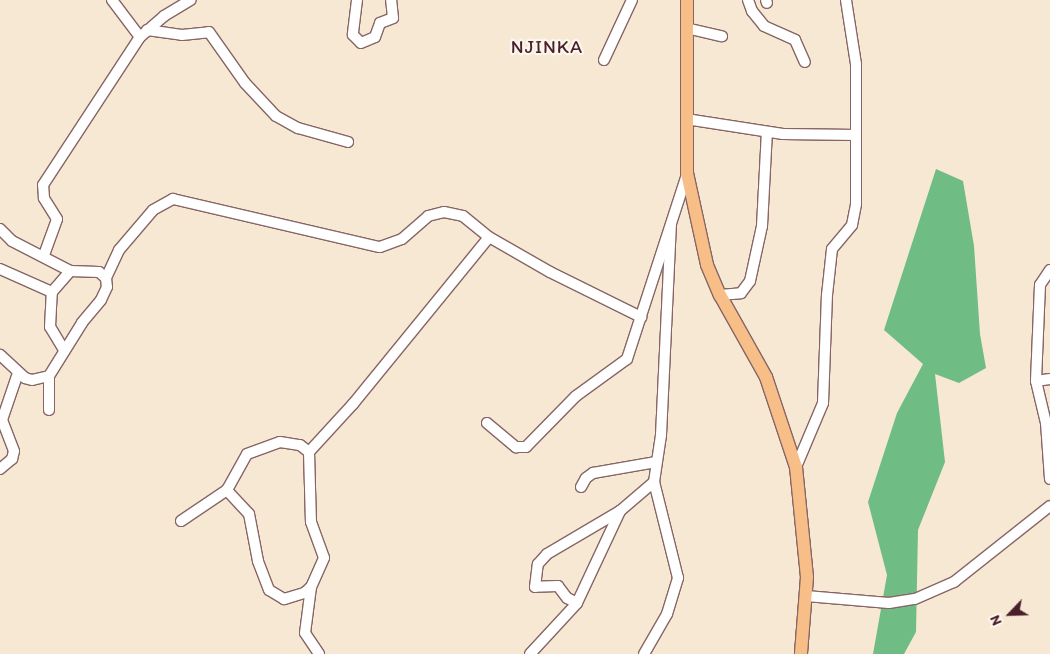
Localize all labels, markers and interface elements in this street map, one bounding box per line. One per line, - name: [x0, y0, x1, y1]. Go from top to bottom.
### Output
- district label: NJINKA: [510, 36, 584, 58]
- north arrow: [985, 589, 1035, 639]
- text: N: [986, 613, 1006, 628]

